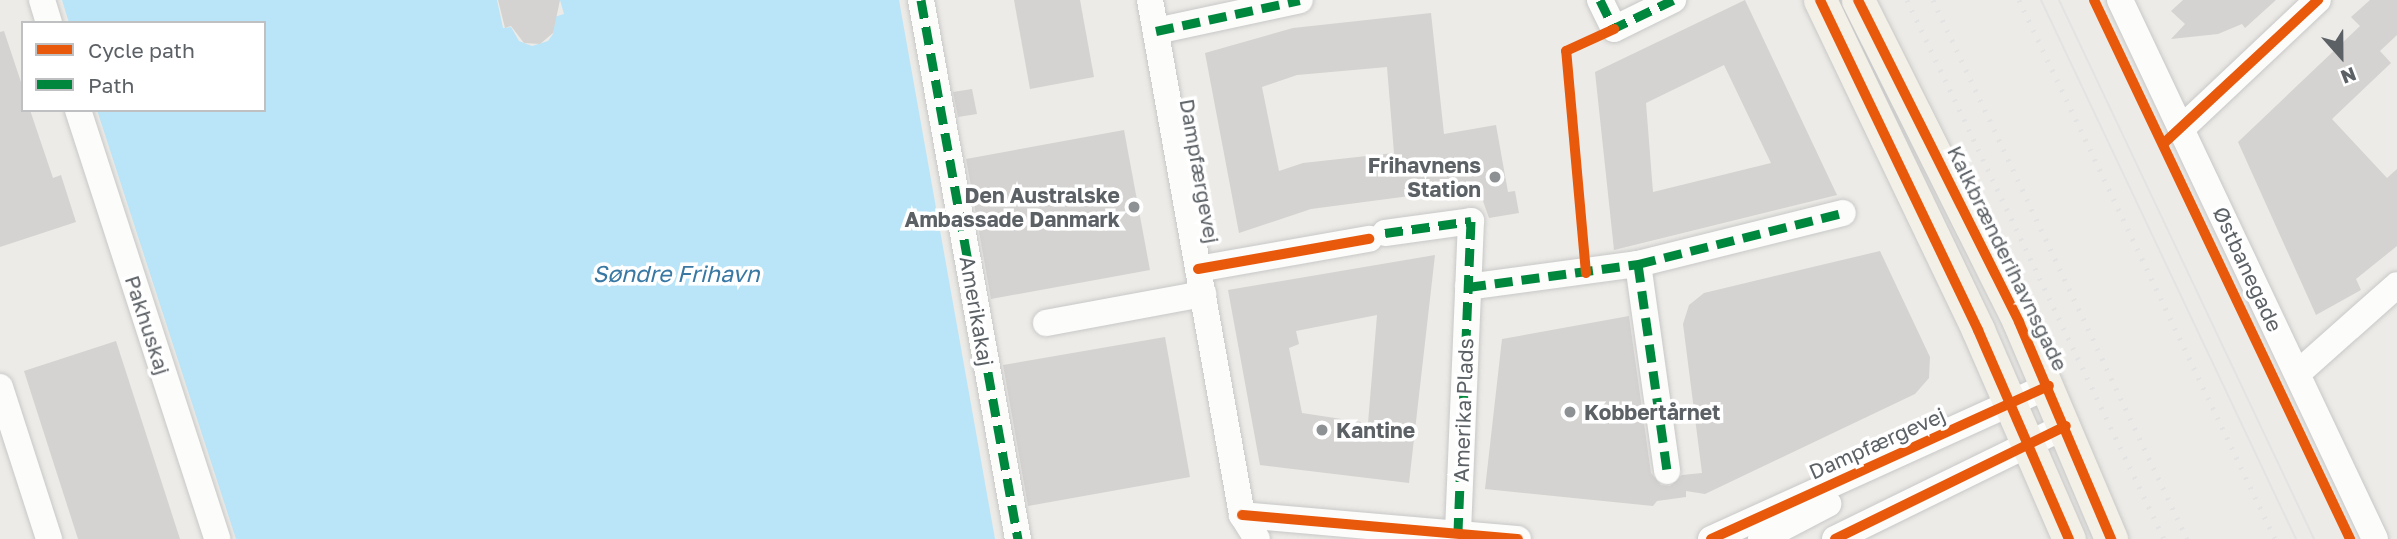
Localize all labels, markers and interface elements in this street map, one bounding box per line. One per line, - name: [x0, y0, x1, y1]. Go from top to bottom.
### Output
- legend: [21, 21, 266, 112]
- north arrow: [2306, 21, 2376, 91]
- text: Cycle path: [88, 37, 195, 63]
- text: N: [2338, 63, 2360, 89]
- text: Path: [88, 72, 135, 98]
- street label: Dampfærgevej: [1175, 97, 1225, 245]
- street label: Kalkbrænderihavnsgade: [1943, 141, 2073, 375]
- place label: Frihavnens Station: [1368, 152, 1481, 202]
- marker: Frihavnens Station: [1487, 169, 1503, 185]
- place label: Den Australske Ambassade Danmark: [905, 182, 1120, 232]
- marker: Den Australske Ambassade Danmark: [1126, 199, 1142, 215]
- street label: Østbanegade: [2208, 203, 2288, 335]
- street label: Amerikakaj: [955, 254, 999, 368]
- water label: Søndre Frihavn: [592, 259, 760, 287]
- street label: Pakhuskaj: [120, 272, 176, 378]
- street label: Amerika Plads: [1448, 338, 1478, 482]
- place label: Kobbertårnet: [1584, 399, 1720, 425]
- street label: Dampfærgevej: [1805, 402, 1949, 484]
- marker: Kobbertårnet: [1562, 404, 1578, 420]
- place label: Kantine: [1336, 417, 1415, 443]
- marker: Kantine: [1314, 422, 1330, 438]

